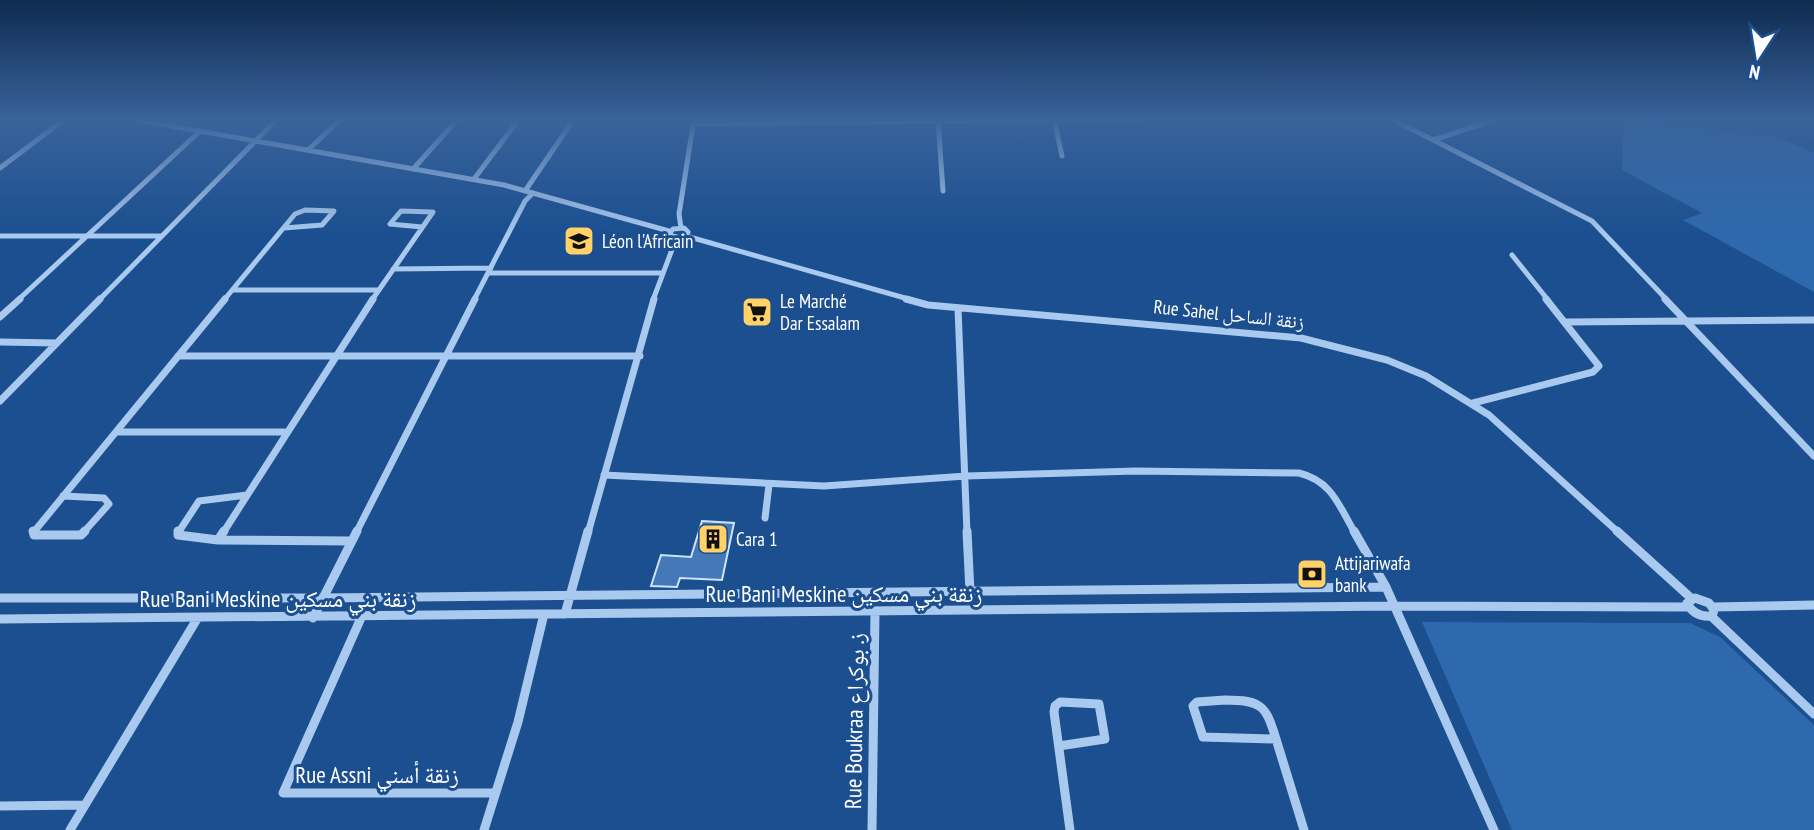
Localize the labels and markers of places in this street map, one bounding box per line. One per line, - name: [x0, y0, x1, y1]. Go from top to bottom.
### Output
- school or university icon: Léon l'Africain: [562, 224, 596, 258]
- place label: Léon l'Africain: [602, 229, 693, 253]
- place label: Le Marché Dar Essalam: [780, 289, 860, 335]
- supermarket icon: Le Marché Dar Essalam: [740, 295, 774, 329]
- building icon: Cara 1: [696, 522, 730, 556]
- place label: Cara 1: [736, 527, 777, 551]
- place label: Attijariwafa bank: [1335, 551, 1411, 597]
- bank icon: Attijariwafa bank: [1295, 557, 1329, 591]

